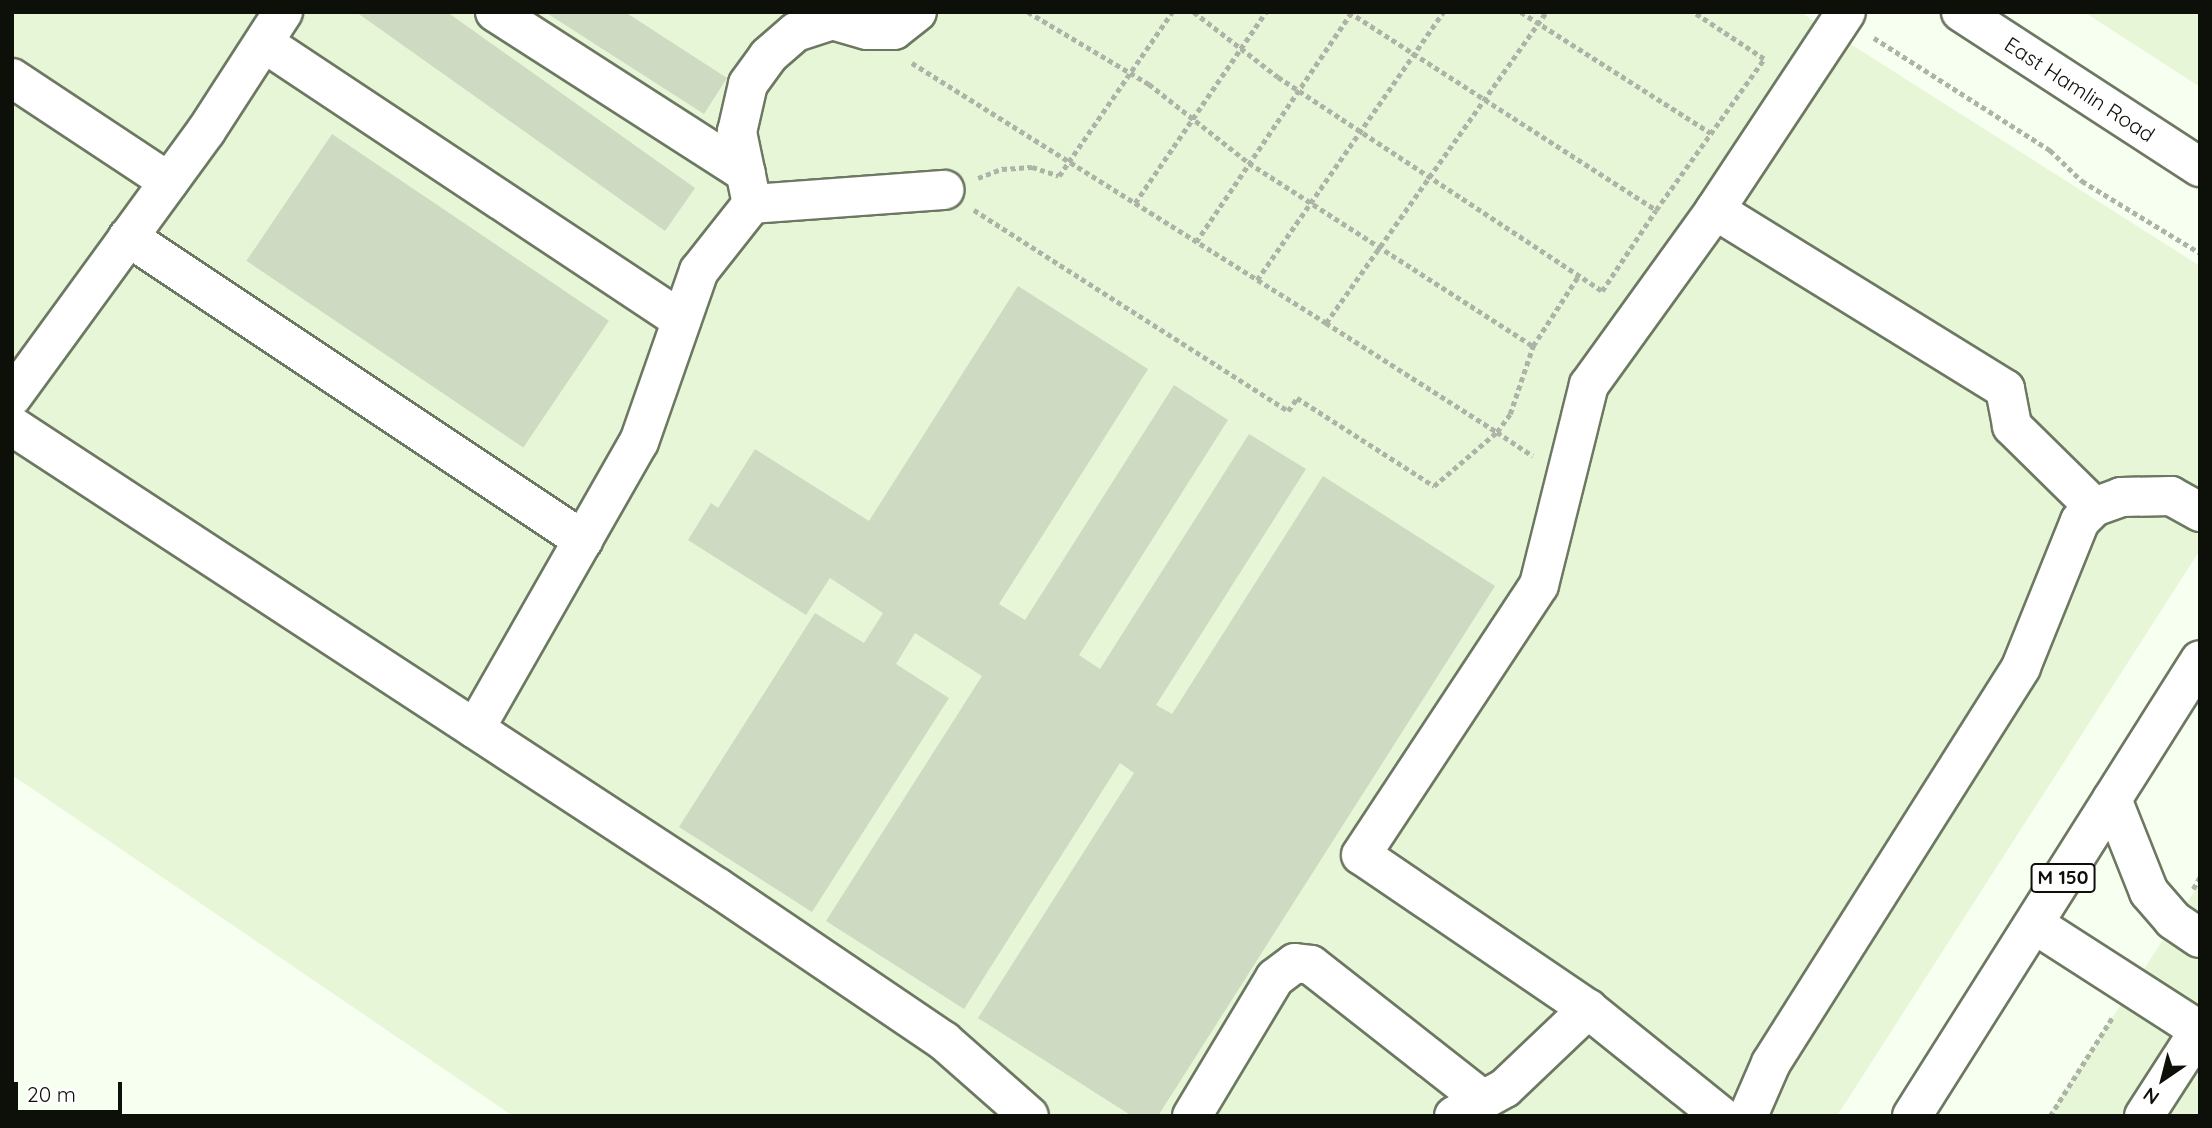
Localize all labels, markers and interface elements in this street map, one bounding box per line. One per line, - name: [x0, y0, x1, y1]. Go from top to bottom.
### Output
- street label: East Hamlin Road: [2000, 31, 2160, 147]
- road number: M 150: [2030, 862, 2096, 894]
- north arrow: [2128, 1044, 2198, 1114]
- scale bar: [18, 1068, 126, 1112]
- text: 20 m: [27, 1081, 76, 1107]
- text: N: [2138, 1082, 2164, 1110]

